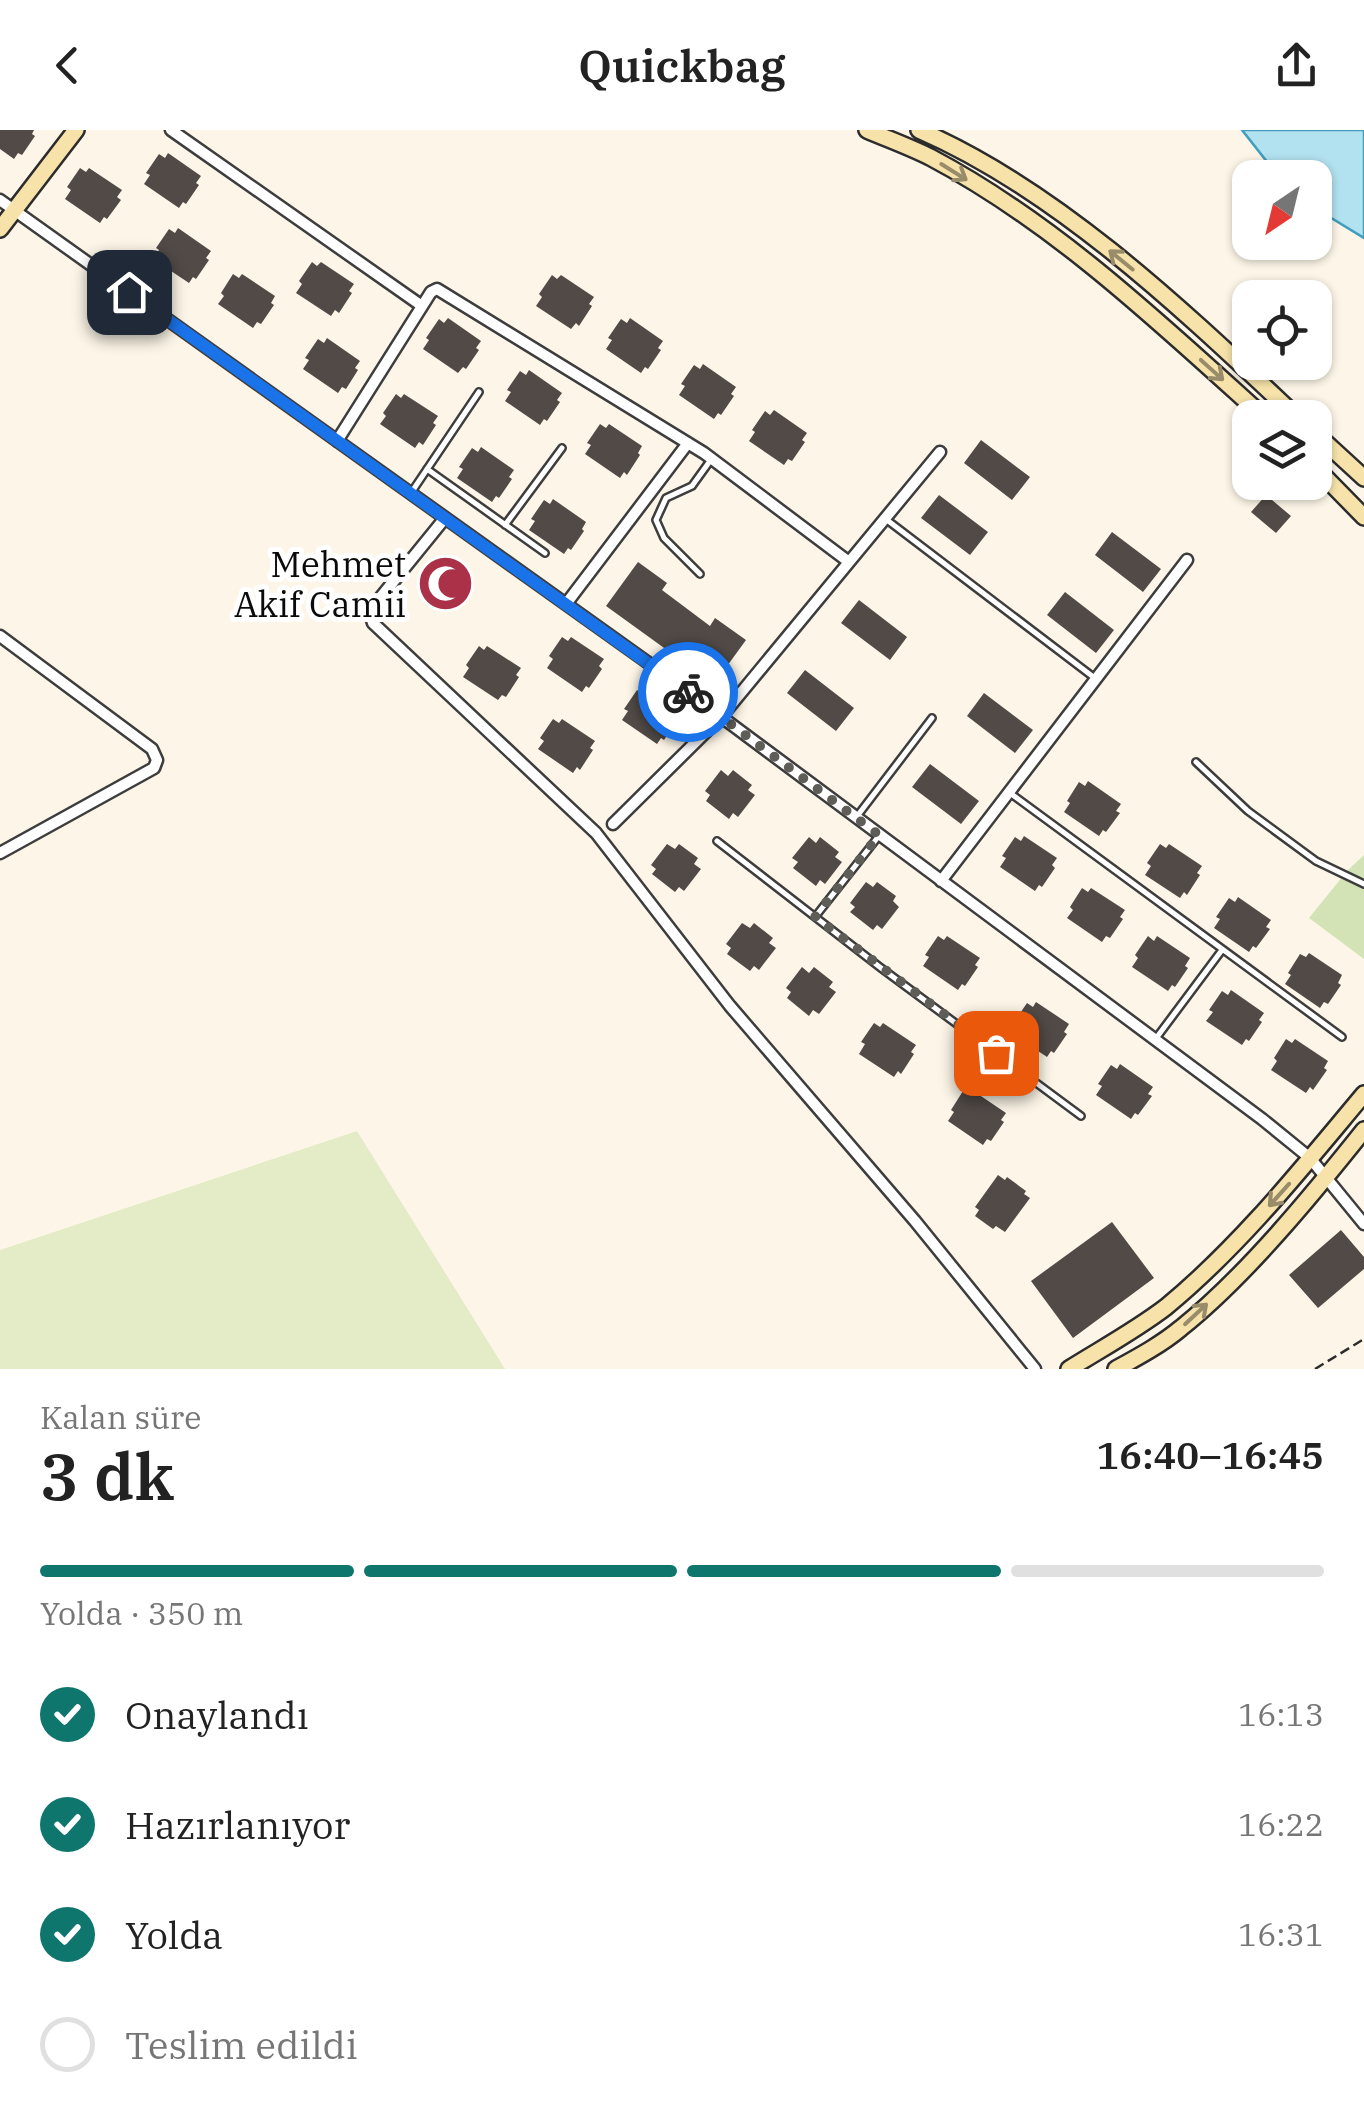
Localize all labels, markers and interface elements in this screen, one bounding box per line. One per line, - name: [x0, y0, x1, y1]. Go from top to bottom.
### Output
- text: Quickbag: [578, 36, 786, 94]
- icon: back: [40, 38, 95, 93]
- icon: share: [1269, 38, 1324, 93]
- north arrow: [1232, 160, 1332, 260]
- map controls: [1232, 160, 1332, 500]
- one-way arrow: [939, 162, 968, 182]
- one-way arrow: [1108, 249, 1134, 271]
- pin: [87, 250, 172, 335]
- icon: home: [102, 265, 157, 320]
- button: locate: [1232, 280, 1332, 380]
- one-way arrow: [1199, 358, 1224, 381]
- button: layers: [1232, 400, 1332, 500]
- place label: Mehmet Akif Camii: [234, 541, 406, 627]
- mosque icon: Mehmet Akif Camii: [415, 554, 475, 614]
- courier: [638, 642, 738, 742]
- icon: bike: [661, 665, 716, 720]
- pin: [954, 1011, 1039, 1096]
- icon: bag: [969, 1026, 1024, 1081]
- one-way arrow: [1267, 1182, 1290, 1207]
- one-way arrow: [1183, 1303, 1208, 1326]
- text: Kalan süre: [40, 1396, 201, 1438]
- text: 16:40–16:45: [1097, 1430, 1324, 1479]
- text: 3 dk: [40, 1433, 174, 1518]
- text: Yolda · 350 m: [40, 1592, 243, 1634]
- icon: check: [40, 1687, 95, 1742]
- text: Onaylandı: [125, 1690, 309, 1739]
- text: 16:13: [1238, 1693, 1324, 1735]
- icon: check: [40, 1797, 95, 1852]
- text: Hazırlanıyor: [125, 1800, 350, 1849]
- text: 16:22: [1238, 1803, 1324, 1845]
- icon: check: [40, 1907, 95, 1962]
- text: Yolda: [125, 1910, 223, 1959]
- text: 16:31: [1238, 1913, 1324, 1955]
- text: Teslim edildi: [125, 2020, 358, 2069]

